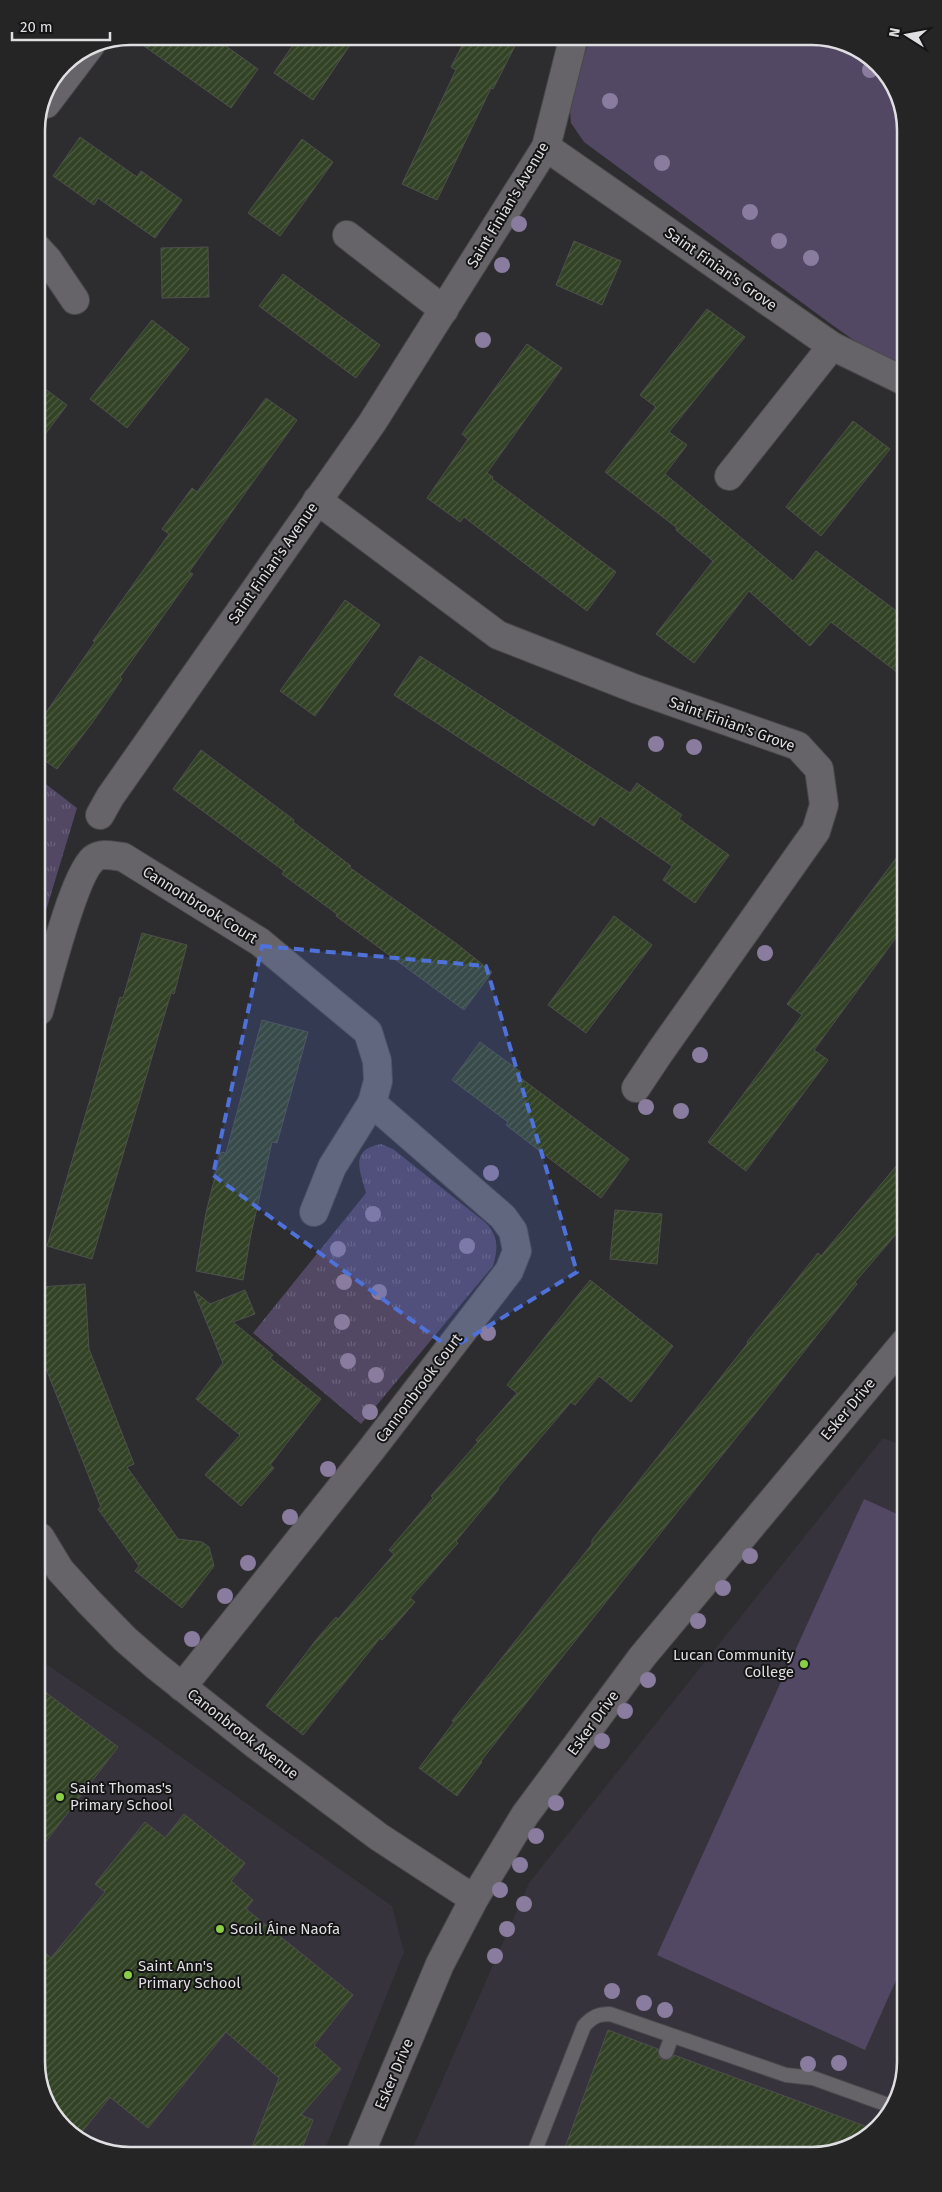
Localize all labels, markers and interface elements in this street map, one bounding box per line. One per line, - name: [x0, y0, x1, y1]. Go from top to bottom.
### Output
- scale bar: [12, 10, 110, 42]
- north arrow: [882, 10, 932, 60]
- text: 20 m: [20, 18, 53, 36]
- text: N: [885, 26, 904, 39]
- street label: Saint Finian's Avenue: [463, 139, 553, 271]
- street label: Saint Finian's Grove: [661, 224, 781, 314]
- street label: Saint Finian's Avenue: [224, 499, 322, 627]
- street label: Saint Finian's Grove: [667, 693, 797, 755]
- street label: Cannonbrook Court: [139, 862, 261, 948]
- street label: Cannonbrook Court: [372, 1330, 466, 1446]
- street label: Esker Drive: [817, 1374, 879, 1444]
- place label: Lucan Community College: [673, 1646, 795, 1681]
- marker: Lucan Community College: [798, 1658, 810, 1670]
- street label: Canonbrook Avenue: [184, 1685, 302, 1783]
- street label: Esker Drive: [563, 1687, 623, 1759]
- place label: Saint Thomas's Primary School: [70, 1779, 173, 1814]
- marker: Saint Thomas's Primary School: [54, 1791, 66, 1803]
- place label: Scoil Áine Naofa: [230, 1920, 340, 1938]
- marker: Scoil Áine Naofa: [214, 1923, 226, 1935]
- place label: Saint Ann's Primary School: [138, 1957, 241, 1992]
- marker: Saint Ann's Primary School: [122, 1969, 134, 1981]
- street label: Esker Drive: [371, 2036, 417, 2112]

